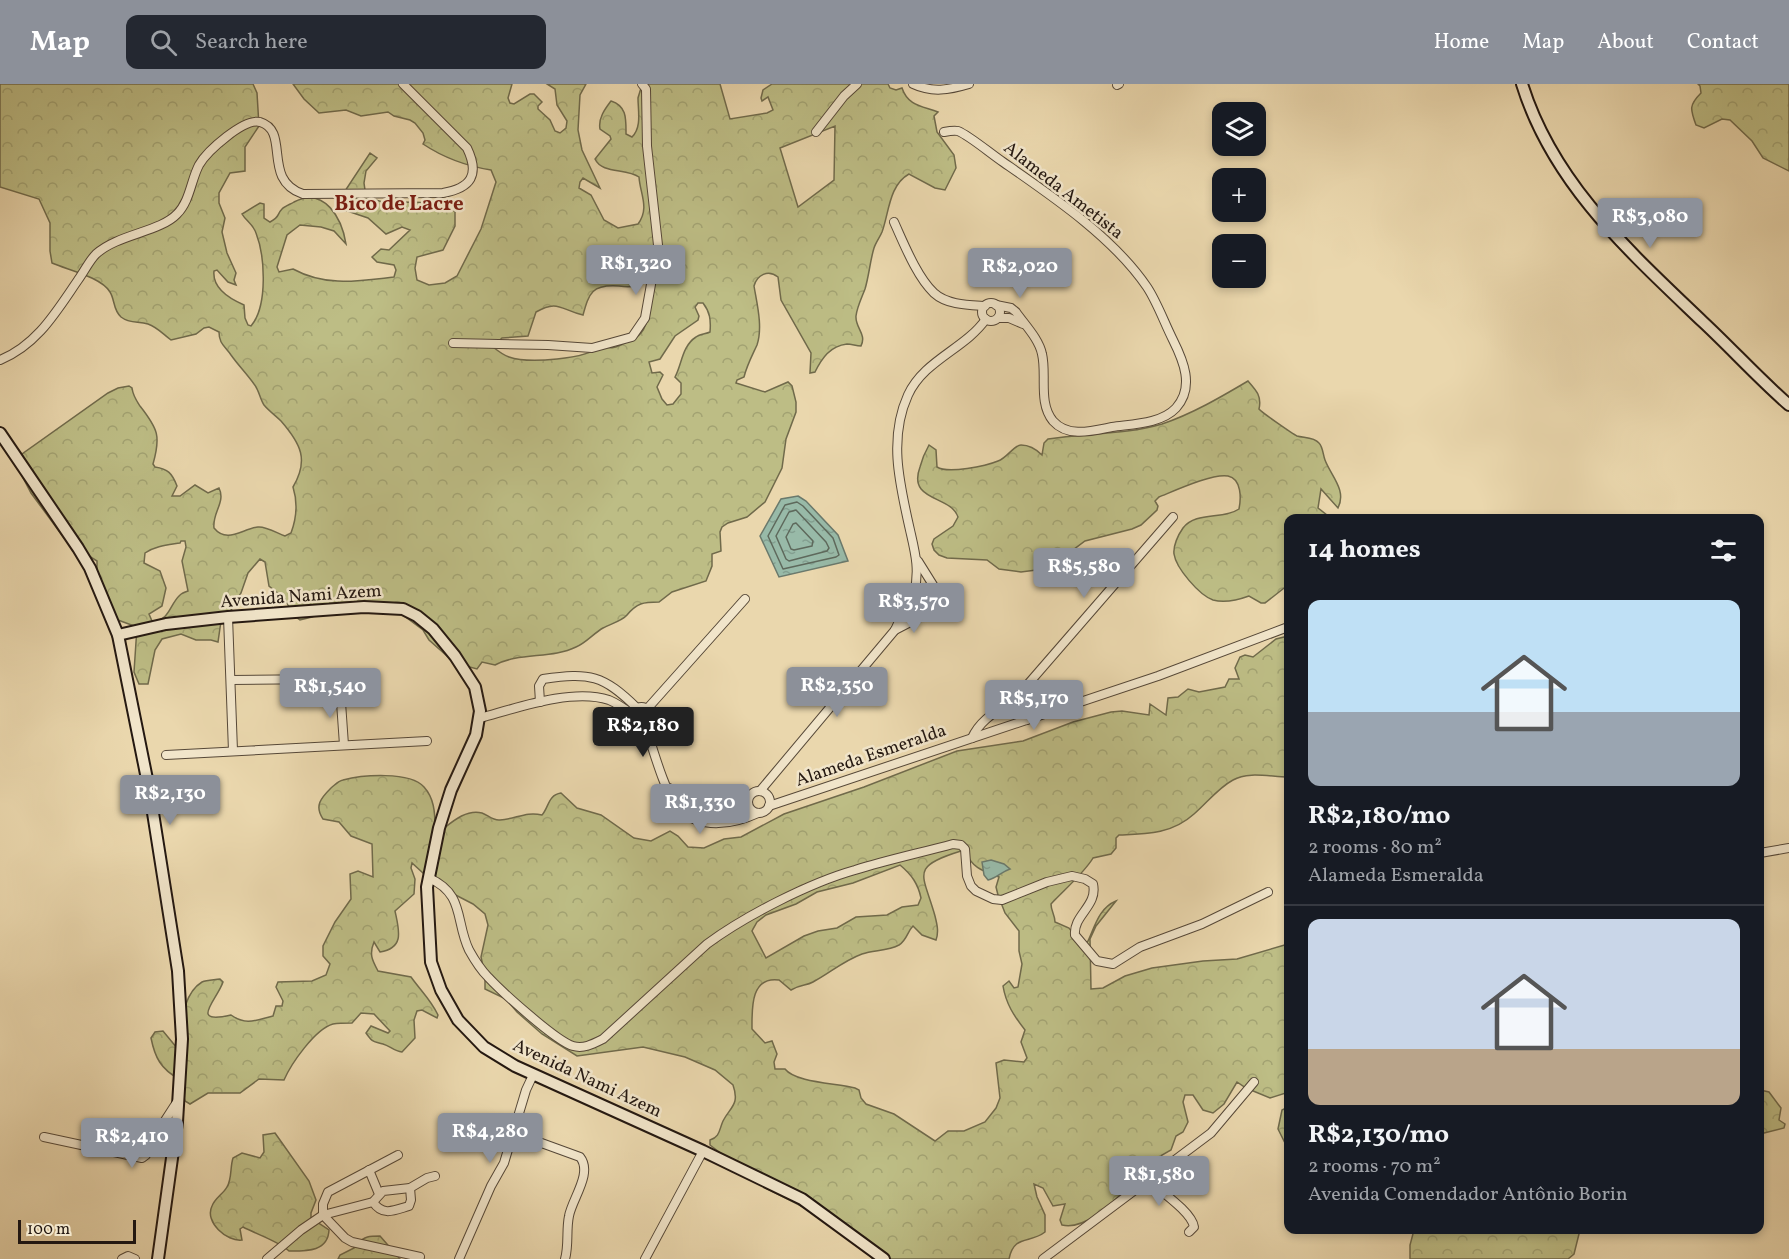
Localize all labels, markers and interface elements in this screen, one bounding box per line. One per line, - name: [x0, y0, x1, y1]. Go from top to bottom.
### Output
- search box: [126, 15, 546, 69]
- text: Map: [30, 23, 90, 62]
- icon: search: [147, 26, 180, 59]
- text: Search here: [195, 27, 308, 58]
- text: Home: [1434, 28, 1489, 57]
- text: Map: [1522, 28, 1564, 57]
- text: About: [1597, 28, 1654, 57]
- text: Contact: [1687, 28, 1759, 57]
- map controls: [1212, 102, 1266, 288]
- button: layers: [1212, 102, 1266, 156]
- street label: Alameda Ametista: [998, 136, 1128, 246]
- button: +: [1212, 168, 1266, 222]
- district label: Bico de Lacre: [334, 190, 464, 219]
- pin: R$3,080: [1595, 198, 1705, 249]
- text: R$3,080: [1612, 203, 1688, 231]
- button: −: [1212, 234, 1266, 288]
- pin: R$1,320: [581, 245, 691, 296]
- pin: R$2,020: [965, 248, 1075, 299]
- text: R$1,320: [600, 250, 672, 278]
- text: R$2,020: [982, 253, 1058, 281]
- text: 14 homes: [1308, 532, 1421, 568]
- icon: filters: [1707, 534, 1740, 567]
- pin: R$5,580: [1029, 548, 1139, 599]
- text: R$5,580: [1047, 553, 1121, 581]
- street label: Avenida Nami Azem: [219, 579, 383, 615]
- pin: R$3,570: [859, 583, 969, 634]
- text: R$3,570: [878, 588, 950, 616]
- icon: home: [1470, 639, 1578, 747]
- pin: R$2,350: [782, 667, 892, 718]
- pin: R$1,540: [275, 668, 385, 719]
- text: R$2,350: [801, 672, 873, 700]
- text: R$1,540: [294, 673, 366, 701]
- pin: R$5,170: [979, 680, 1089, 731]
- text: R$5,170: [999, 685, 1069, 713]
- pin: R$2,180: [588, 707, 698, 758]
- text: R$2,180: [607, 712, 679, 740]
- street label: Alameda Esmeralda: [792, 718, 950, 794]
- pin: R$2,130: [115, 775, 225, 826]
- text: R$2,130: [134, 780, 206, 808]
- pin: R$1,330: [645, 784, 755, 835]
- text: R$1,330: [665, 789, 736, 817]
- text: R$2,180/mo: [1308, 798, 1450, 834]
- text: 2 rooms · 80 m²: [1308, 834, 1442, 862]
- text: Alameda Esmeralda: [1308, 862, 1484, 890]
- icon: home: [1470, 958, 1578, 1066]
- street label: Avenida Nami Azem: [508, 1033, 666, 1125]
- pin: R$4,280: [435, 1113, 545, 1164]
- text: R$2,130/mo: [1308, 1117, 1449, 1153]
- pin: R$2,410: [77, 1118, 187, 1169]
- text: R$4,280: [452, 1118, 528, 1146]
- text: R$2,410: [95, 1123, 169, 1151]
- text: 2 rooms · 70 m²: [1308, 1153, 1441, 1181]
- pin: R$1,580: [1104, 1156, 1214, 1207]
- text: R$1,580: [1123, 1161, 1195, 1189]
- text: Avenida Comendador Antônio Borin: [1308, 1181, 1628, 1209]
- scale bar: [18, 1217, 136, 1244]
- text: 100 m: [27, 1219, 70, 1241]

